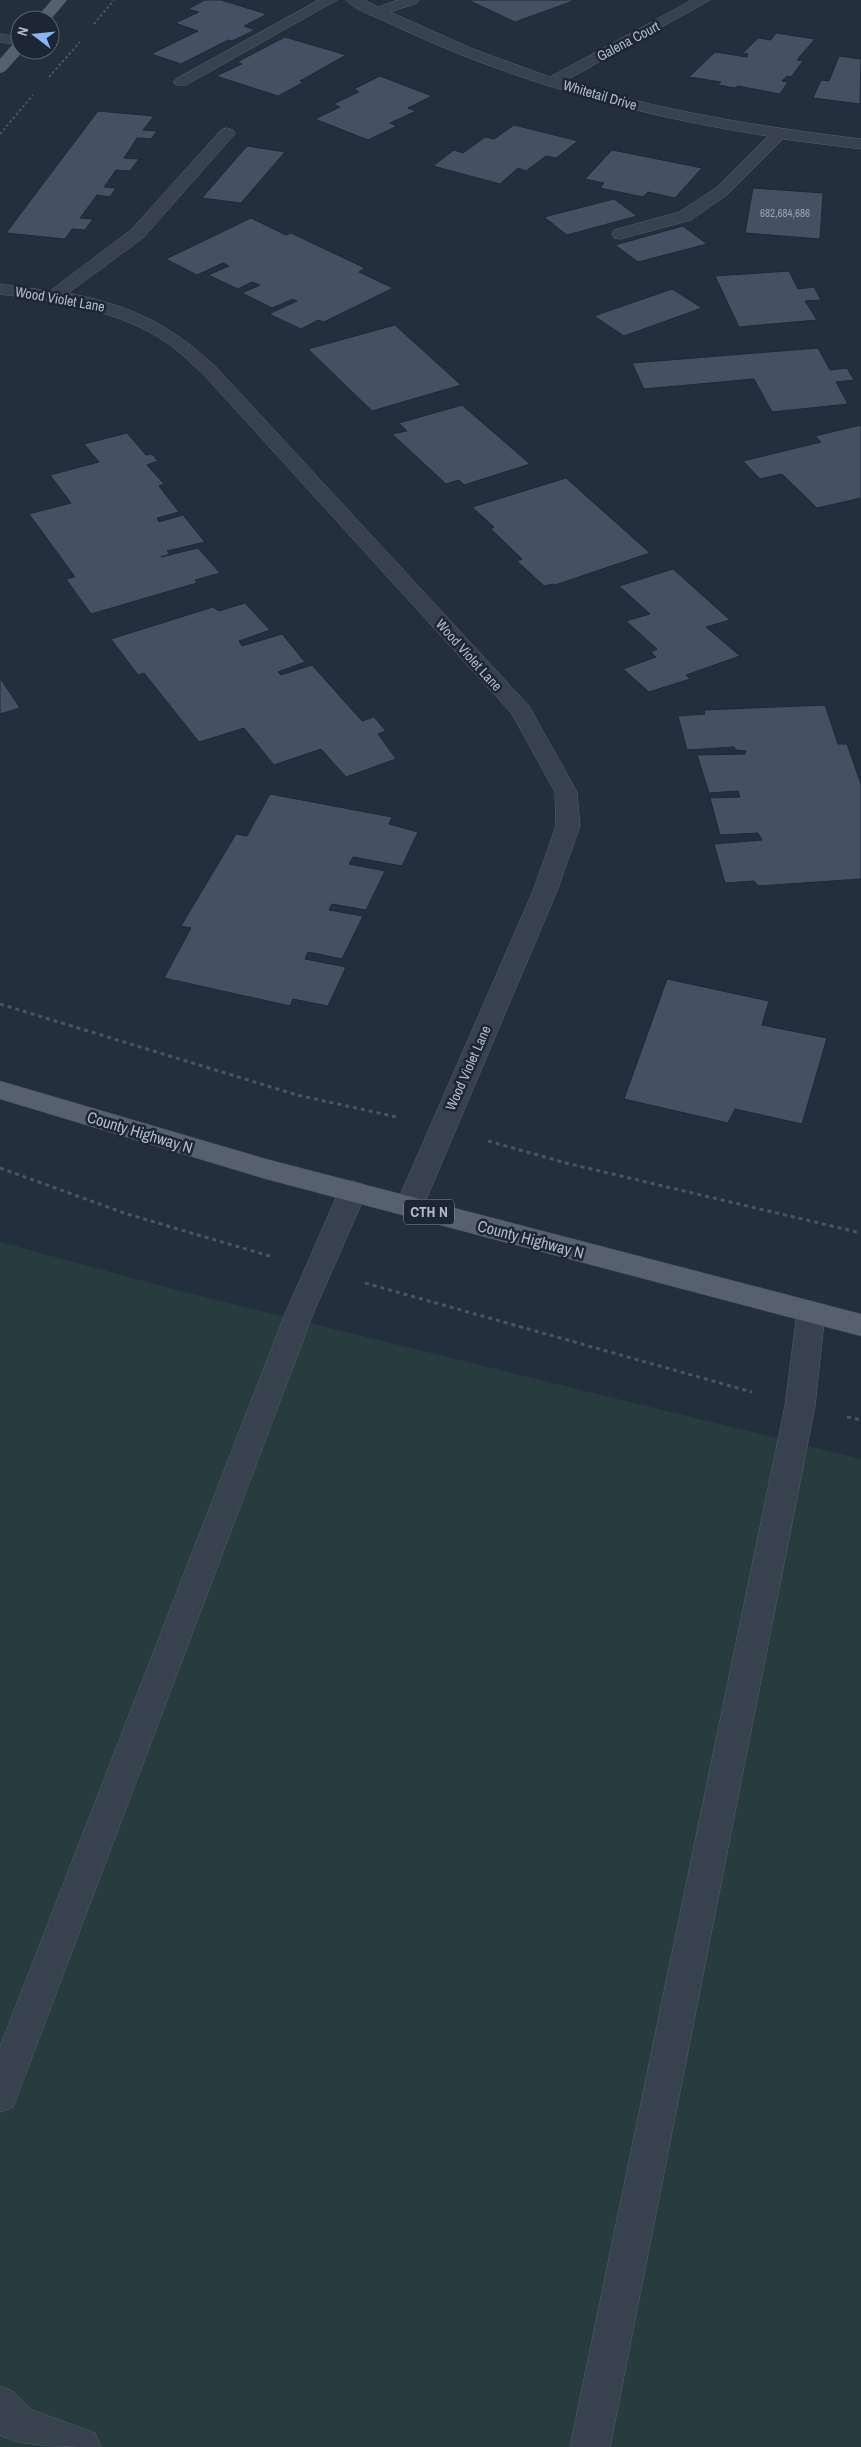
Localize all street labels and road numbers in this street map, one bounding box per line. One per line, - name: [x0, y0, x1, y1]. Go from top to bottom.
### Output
- street label: Galena Court: [594, 17, 662, 65]
- street label: Whitetail Drive: [561, 76, 639, 114]
- street label: Wood Violet Lane: [14, 282, 106, 316]
- street label: Wood Violet Lane: [432, 615, 506, 695]
- street label: Wood Violet Lane: [441, 1023, 495, 1113]
- street label: County Highway N: [84, 1105, 196, 1159]
- road number: CTH N: [404, 1200, 454, 1224]
- street label: County Highway N: [475, 1214, 587, 1264]

